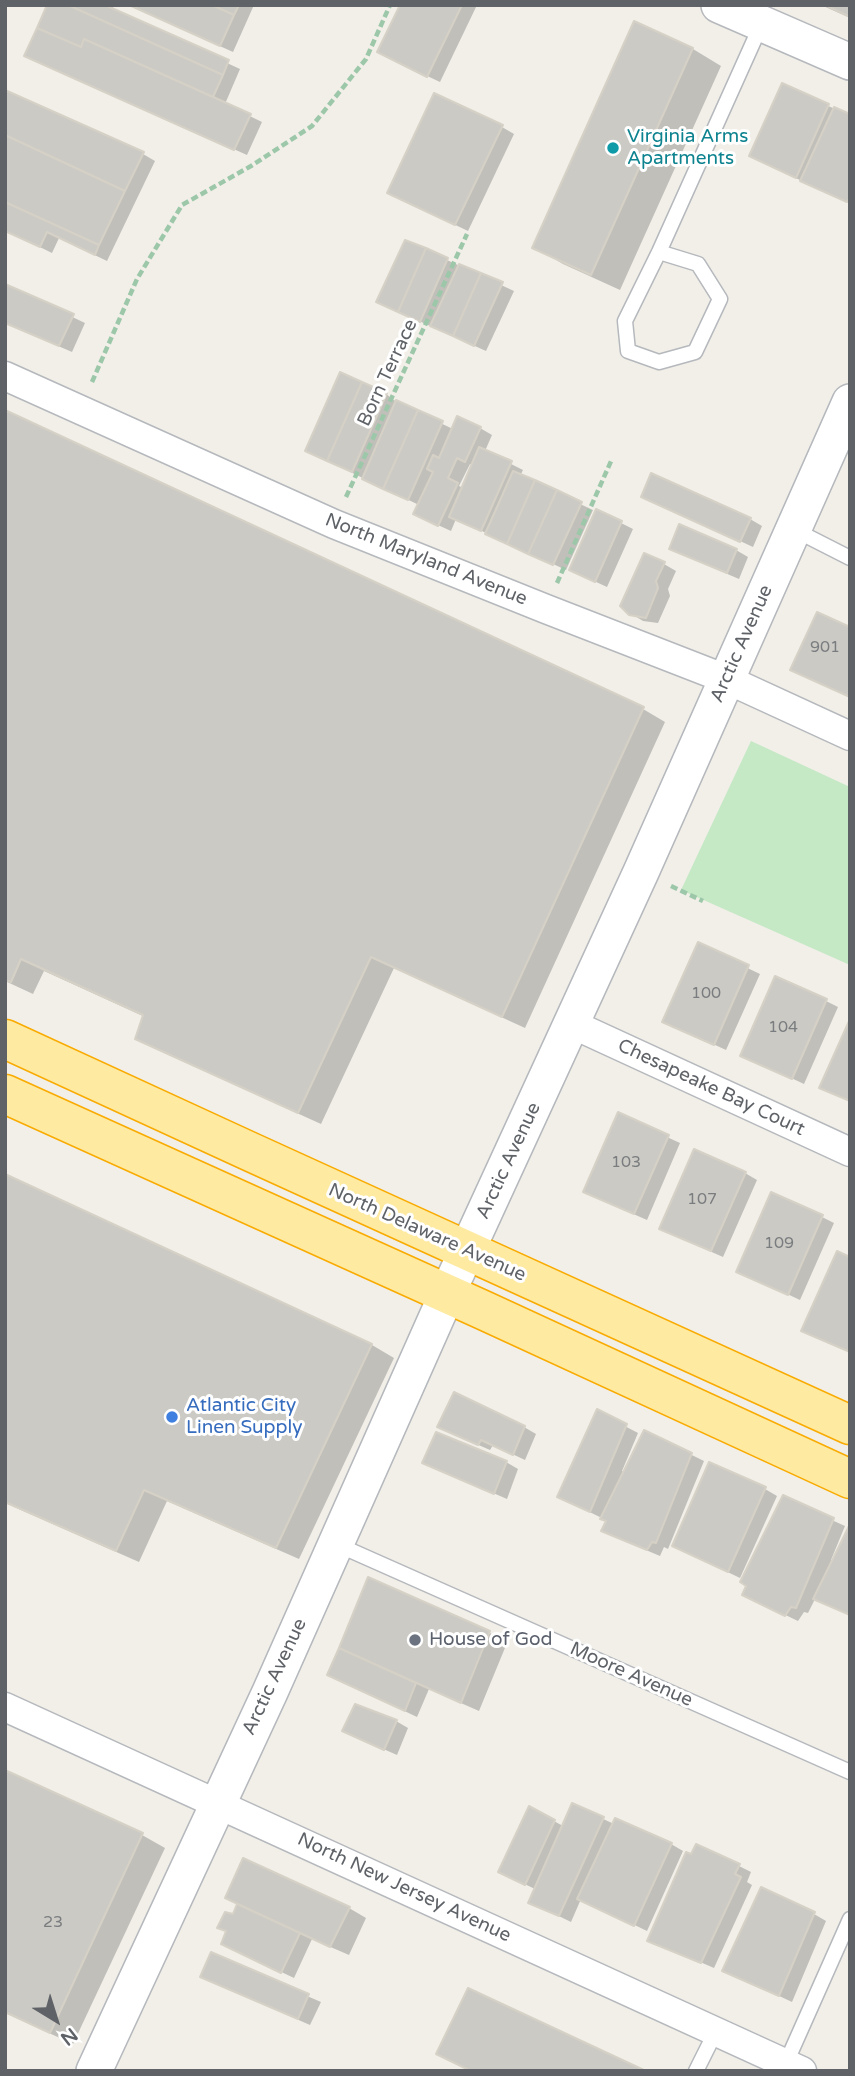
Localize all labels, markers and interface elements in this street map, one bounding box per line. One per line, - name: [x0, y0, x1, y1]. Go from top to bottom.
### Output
- place label: Virginia Arms Apartments: [627, 126, 748, 170]
- marker: Virginia Arms Apartments: [605, 140, 621, 156]
- street label: Born Terrace: [353, 316, 423, 430]
- street label: North Maryland Avenue: [322, 509, 530, 611]
- street label: Arctic Avenue: [706, 582, 778, 706]
- house number: 901: [810, 638, 840, 658]
- house number: 100: [691, 984, 721, 1004]
- house number: 104: [768, 1018, 798, 1038]
- street label: Chesapeake Bay Court: [614, 1035, 808, 1141]
- street label: Arctic Avenue: [472, 1099, 546, 1223]
- house number: 103: [611, 1153, 641, 1173]
- street label: North Delaware Avenue: [325, 1179, 529, 1287]
- house number: 107: [687, 1190, 717, 1210]
- house number: 109: [764, 1234, 794, 1254]
- place label: Atlantic City Linen Supply: [186, 1395, 303, 1439]
- marker: Atlantic City Linen Supply: [164, 1409, 180, 1425]
- street label: Arctic Avenue: [238, 1615, 312, 1739]
- place label: House of God: [429, 1629, 553, 1651]
- marker: House of God: [407, 1632, 423, 1648]
- street label: Moore Avenue: [566, 1638, 696, 1712]
- street label: North New Jersey Avenue: [294, 1828, 514, 1948]
- house number: 23: [43, 1913, 63, 1933]
- north arrow: [21, 1985, 91, 2055]
- text: N: [56, 2023, 82, 2050]

